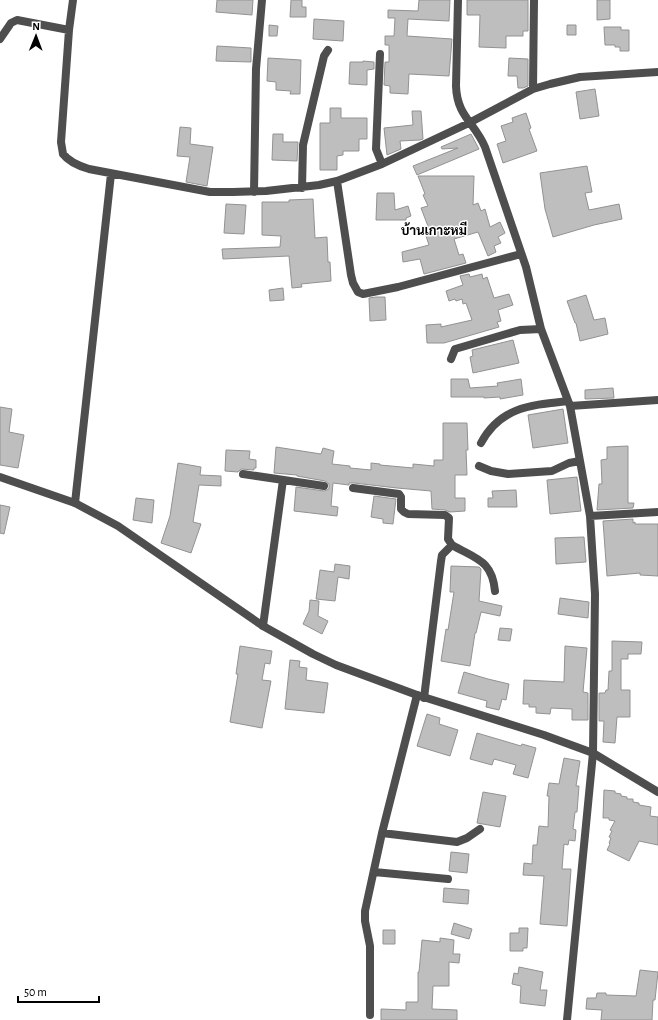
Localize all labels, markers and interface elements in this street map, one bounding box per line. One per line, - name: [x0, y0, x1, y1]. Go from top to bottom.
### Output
- north arrow: [16, 16, 56, 56]
- text: N: [32, 21, 40, 32]
- district label: บ้านเกาะหมี: [401, 221, 467, 238]
- scale bar: [18, 978, 99, 1004]
- text: 50 m: [24, 986, 47, 998]

